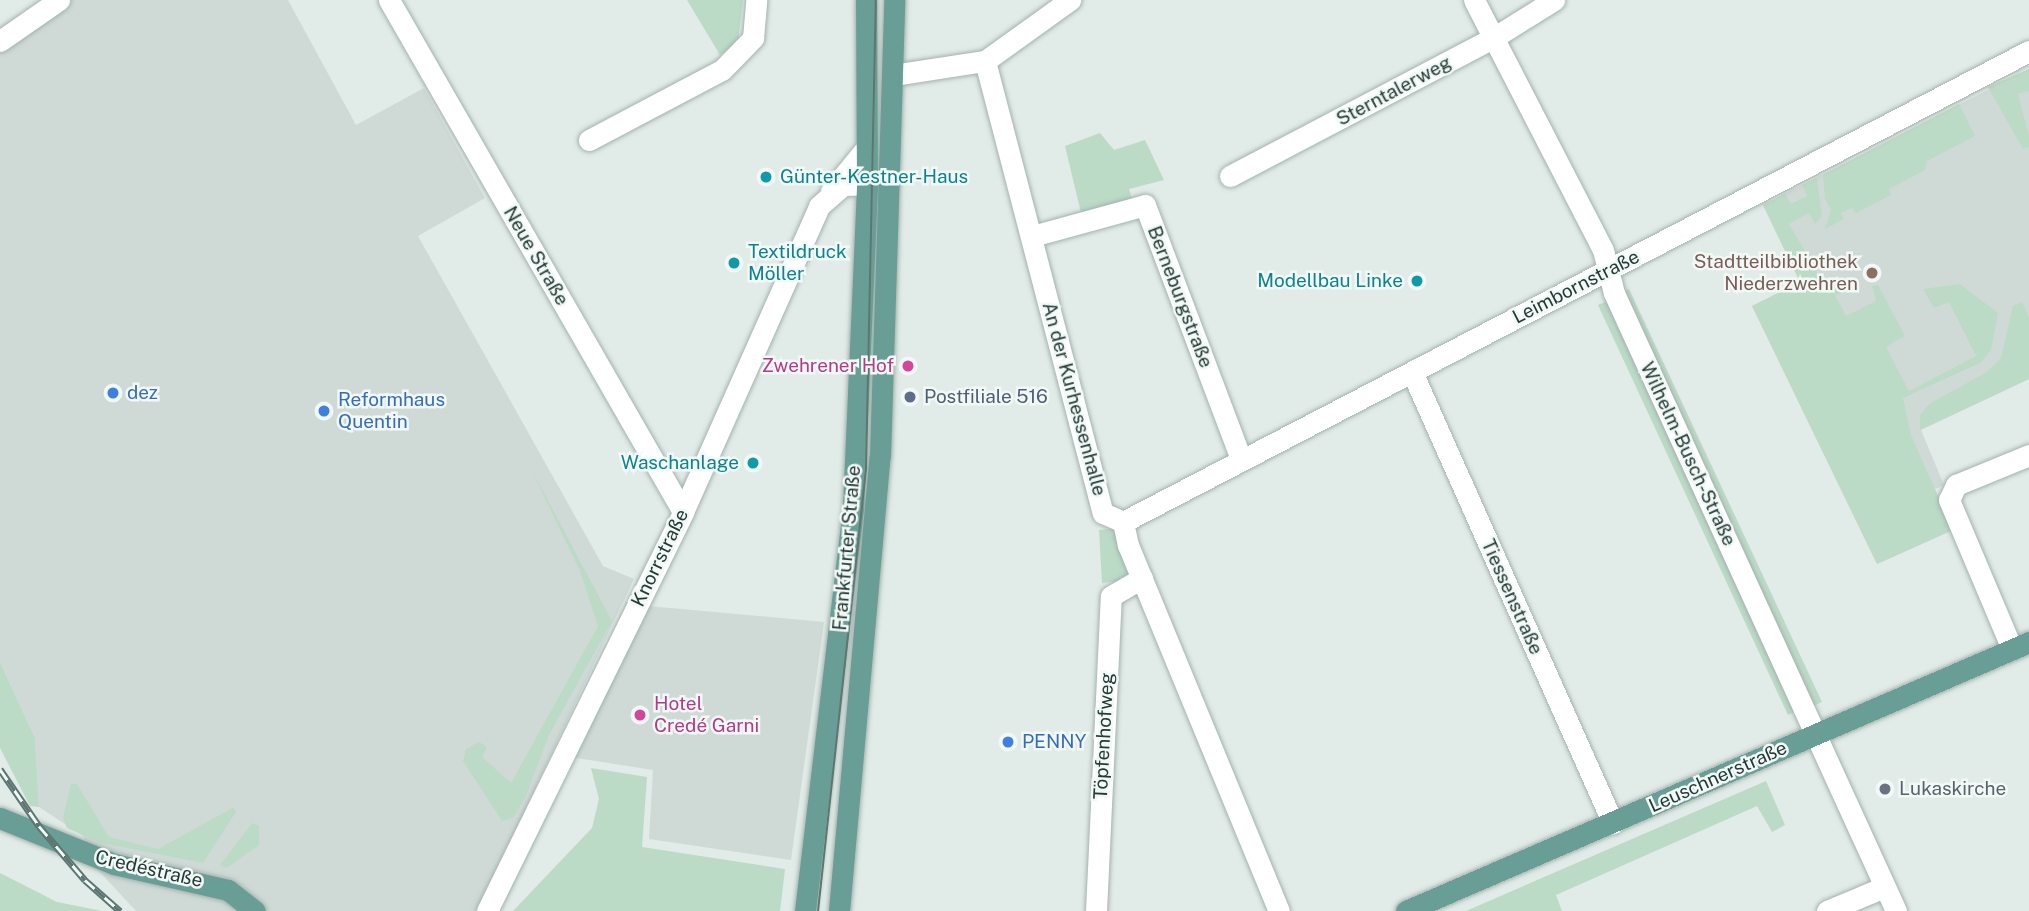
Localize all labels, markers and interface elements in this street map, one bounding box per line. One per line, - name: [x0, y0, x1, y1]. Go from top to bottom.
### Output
- street label: Sterntalerweg: [1333, 51, 1455, 131]
- place label: Günter-Kestner-Haus: [780, 166, 968, 188]
- marker: Günter-Kestner-Haus: [758, 169, 774, 185]
- street label: Neue Straße: [498, 202, 574, 310]
- street label: Berneburgstraße: [1142, 223, 1218, 371]
- place label: Textildruck Möller: [748, 241, 847, 285]
- street label: Leimbornstraße: [1509, 245, 1643, 329]
- place label: Stadtteilbibliothek Niederzwehren: [1694, 251, 1858, 295]
- marker: Textildruck Möller: [726, 255, 742, 271]
- marker: Stadtteilbibliothek Niederzwehren: [1864, 265, 1880, 281]
- place label: Modellbau Linke: [1257, 270, 1403, 292]
- marker: Modellbau Linke: [1409, 273, 1425, 289]
- street label: An der Kurhessenhalle: [1037, 300, 1111, 498]
- place label: Zwehrener Hof: [762, 355, 894, 377]
- marker: Zwehrener Hof: [900, 358, 916, 374]
- street label: Wilhelm-Busch-Straße: [1635, 358, 1741, 550]
- place label: dez: [127, 382, 158, 404]
- marker: dez: [105, 385, 121, 401]
- place label: Postfiliale 516: [924, 386, 1048, 408]
- place label: Reformhaus Quentin: [338, 389, 445, 433]
- marker: Postfiliale 516: [902, 389, 918, 405]
- marker: Reformhaus Quentin: [316, 403, 332, 419]
- place label: Waschanlage: [621, 452, 739, 474]
- marker: Waschanlage: [745, 455, 761, 471]
- street label: Frankfurter Straße: [828, 464, 866, 632]
- street label: Knorrstraße: [627, 505, 693, 611]
- street label: Tiessenstraße: [1476, 536, 1548, 658]
- street label: Töpfenhofweg: [1089, 672, 1119, 800]
- place label: Hotel Credé Garni: [654, 693, 759, 737]
- marker: Hotel Credé Garni: [632, 707, 648, 723]
- place label: PENNY: [1022, 731, 1086, 753]
- marker: PENNY: [1000, 734, 1016, 750]
- street label: Leuschnerstraße: [1646, 736, 1790, 818]
- place label: Lukaskirche: [1899, 778, 2006, 800]
- marker: Lukaskirche: [1877, 781, 1893, 797]
- street label: Credéstraße: [93, 846, 205, 892]

